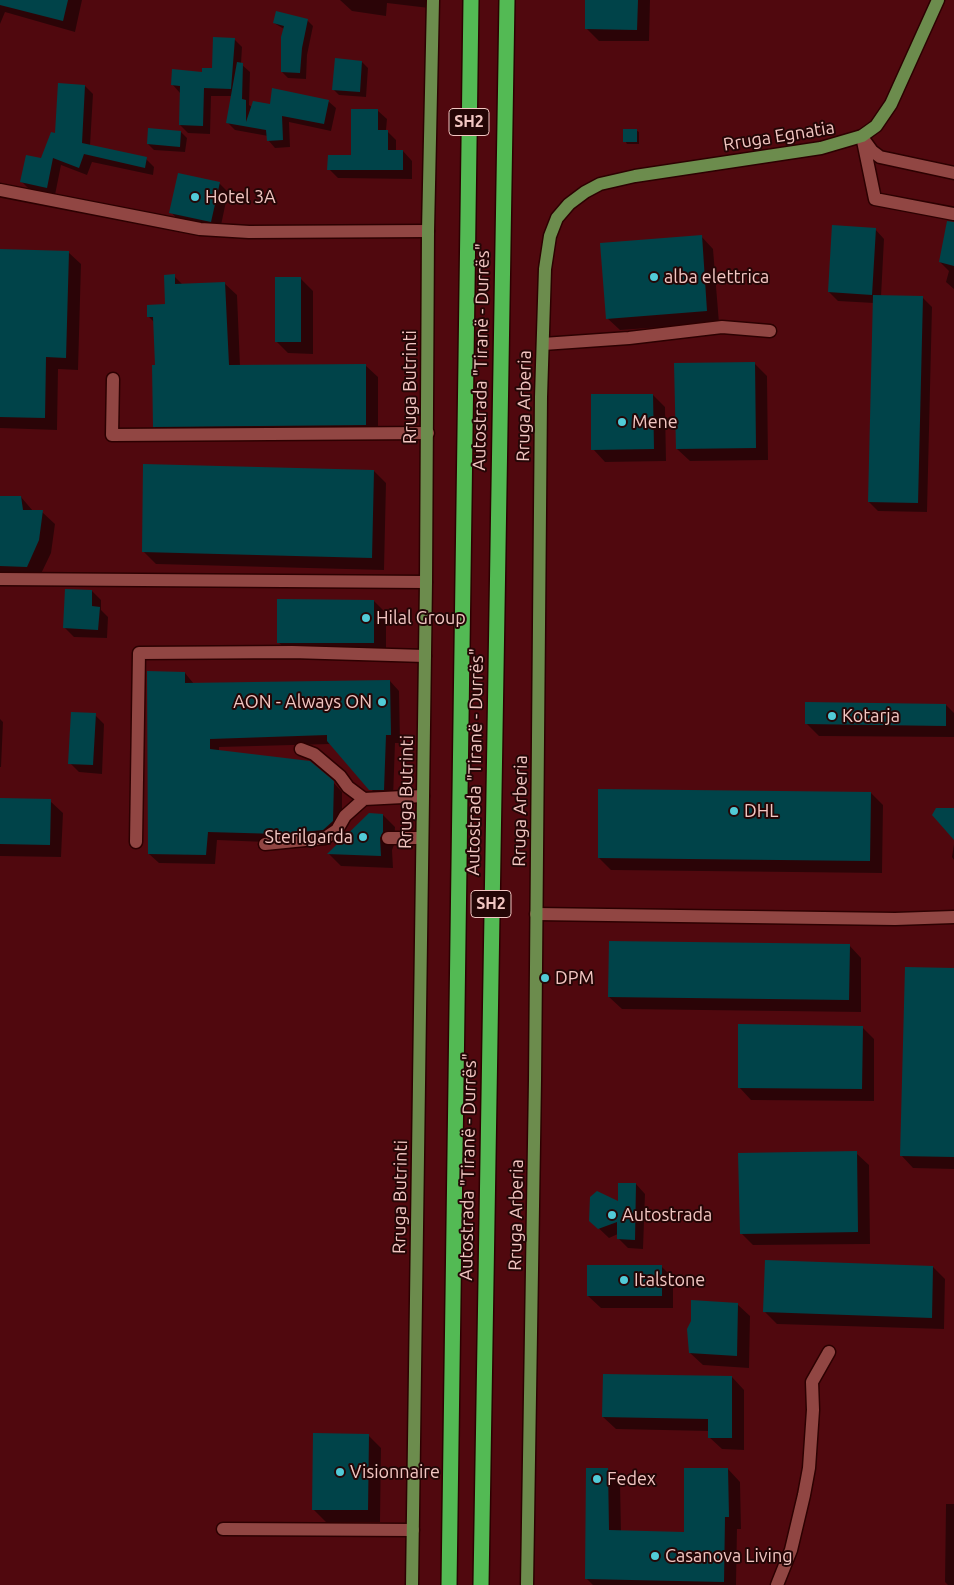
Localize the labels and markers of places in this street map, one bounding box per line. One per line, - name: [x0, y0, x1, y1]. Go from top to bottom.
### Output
- place label: Hotel 3A: [205, 186, 276, 208]
- marker: Hotel 3A: [189, 191, 201, 203]
- place label: alba elettrica: [664, 266, 769, 288]
- marker: alba elettrica: [648, 271, 660, 283]
- place label: Mene: [632, 411, 678, 433]
- marker: Mene: [616, 416, 628, 428]
- place label: Hilal Group: [376, 607, 466, 629]
- marker: Hilal Group: [360, 612, 372, 624]
- place label: AON - Always ON: [233, 691, 372, 713]
- marker: AON - Always ON: [376, 696, 388, 708]
- place label: Kotarja: [842, 705, 900, 727]
- marker: Kotarja: [826, 710, 838, 722]
- place label: DHL: [744, 800, 778, 822]
- marker: DHL: [728, 805, 740, 817]
- place label: Sterilgarda: [264, 826, 353, 848]
- marker: Sterilgarda: [357, 831, 369, 843]
- place label: DPM: [555, 967, 594, 989]
- marker: DPM: [539, 972, 551, 984]
- place label: Autostrada: [622, 1204, 712, 1226]
- marker: Autostrada: [606, 1209, 618, 1221]
- place label: Italstone: [634, 1269, 705, 1291]
- marker: Italstone: [618, 1274, 630, 1286]
- place label: Visionnaire: [350, 1461, 440, 1483]
- marker: Visionnaire: [334, 1466, 346, 1478]
- place label: Fedex: [607, 1468, 656, 1490]
- marker: Fedex: [591, 1473, 603, 1485]
- place label: Casanova Living: [665, 1545, 793, 1567]
- marker: Casanova Living: [649, 1550, 661, 1562]

